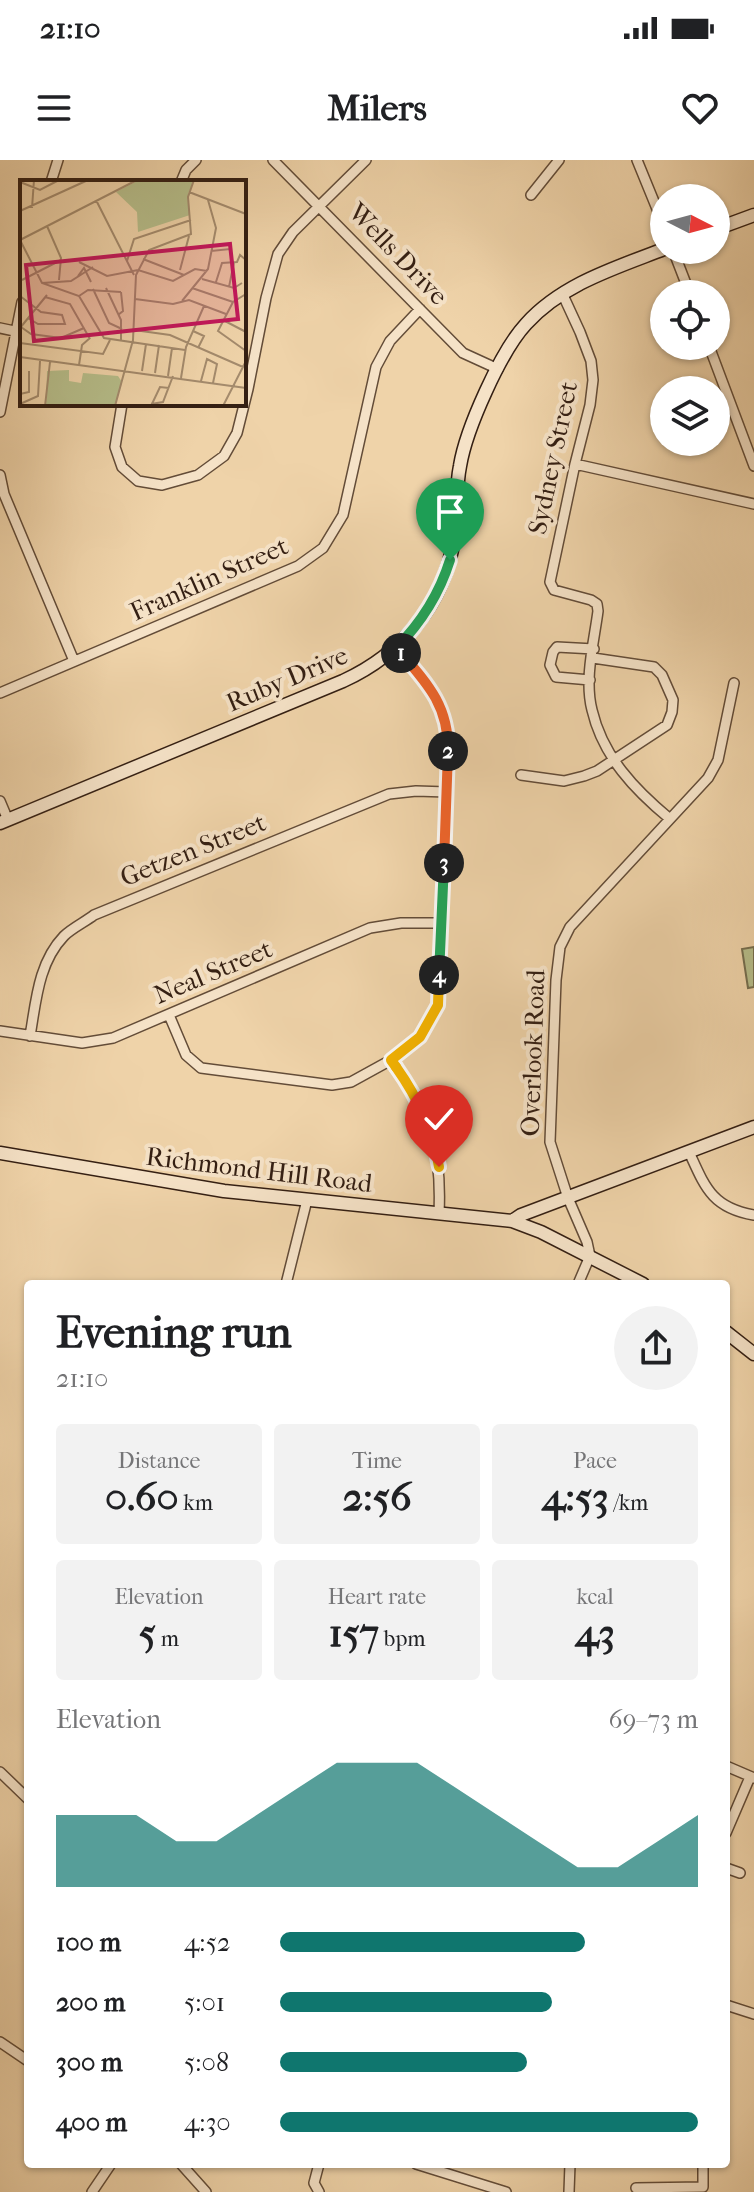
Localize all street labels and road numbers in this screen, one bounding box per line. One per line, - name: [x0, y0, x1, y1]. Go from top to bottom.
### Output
- street label: Wells Drive: [341, 196, 454, 311]
- street label: Sydney Street: [522, 378, 584, 537]
- street label: Franklin Street: [125, 530, 293, 628]
- street label: Ruby Drive: [222, 640, 352, 718]
- street label: Getzen Street: [116, 806, 271, 893]
- street label: Neal Street: [149, 933, 277, 1011]
- street label: Overlook Road: [515, 968, 551, 1137]
- street label: Richmond Hill Road: [144, 1141, 375, 1199]

